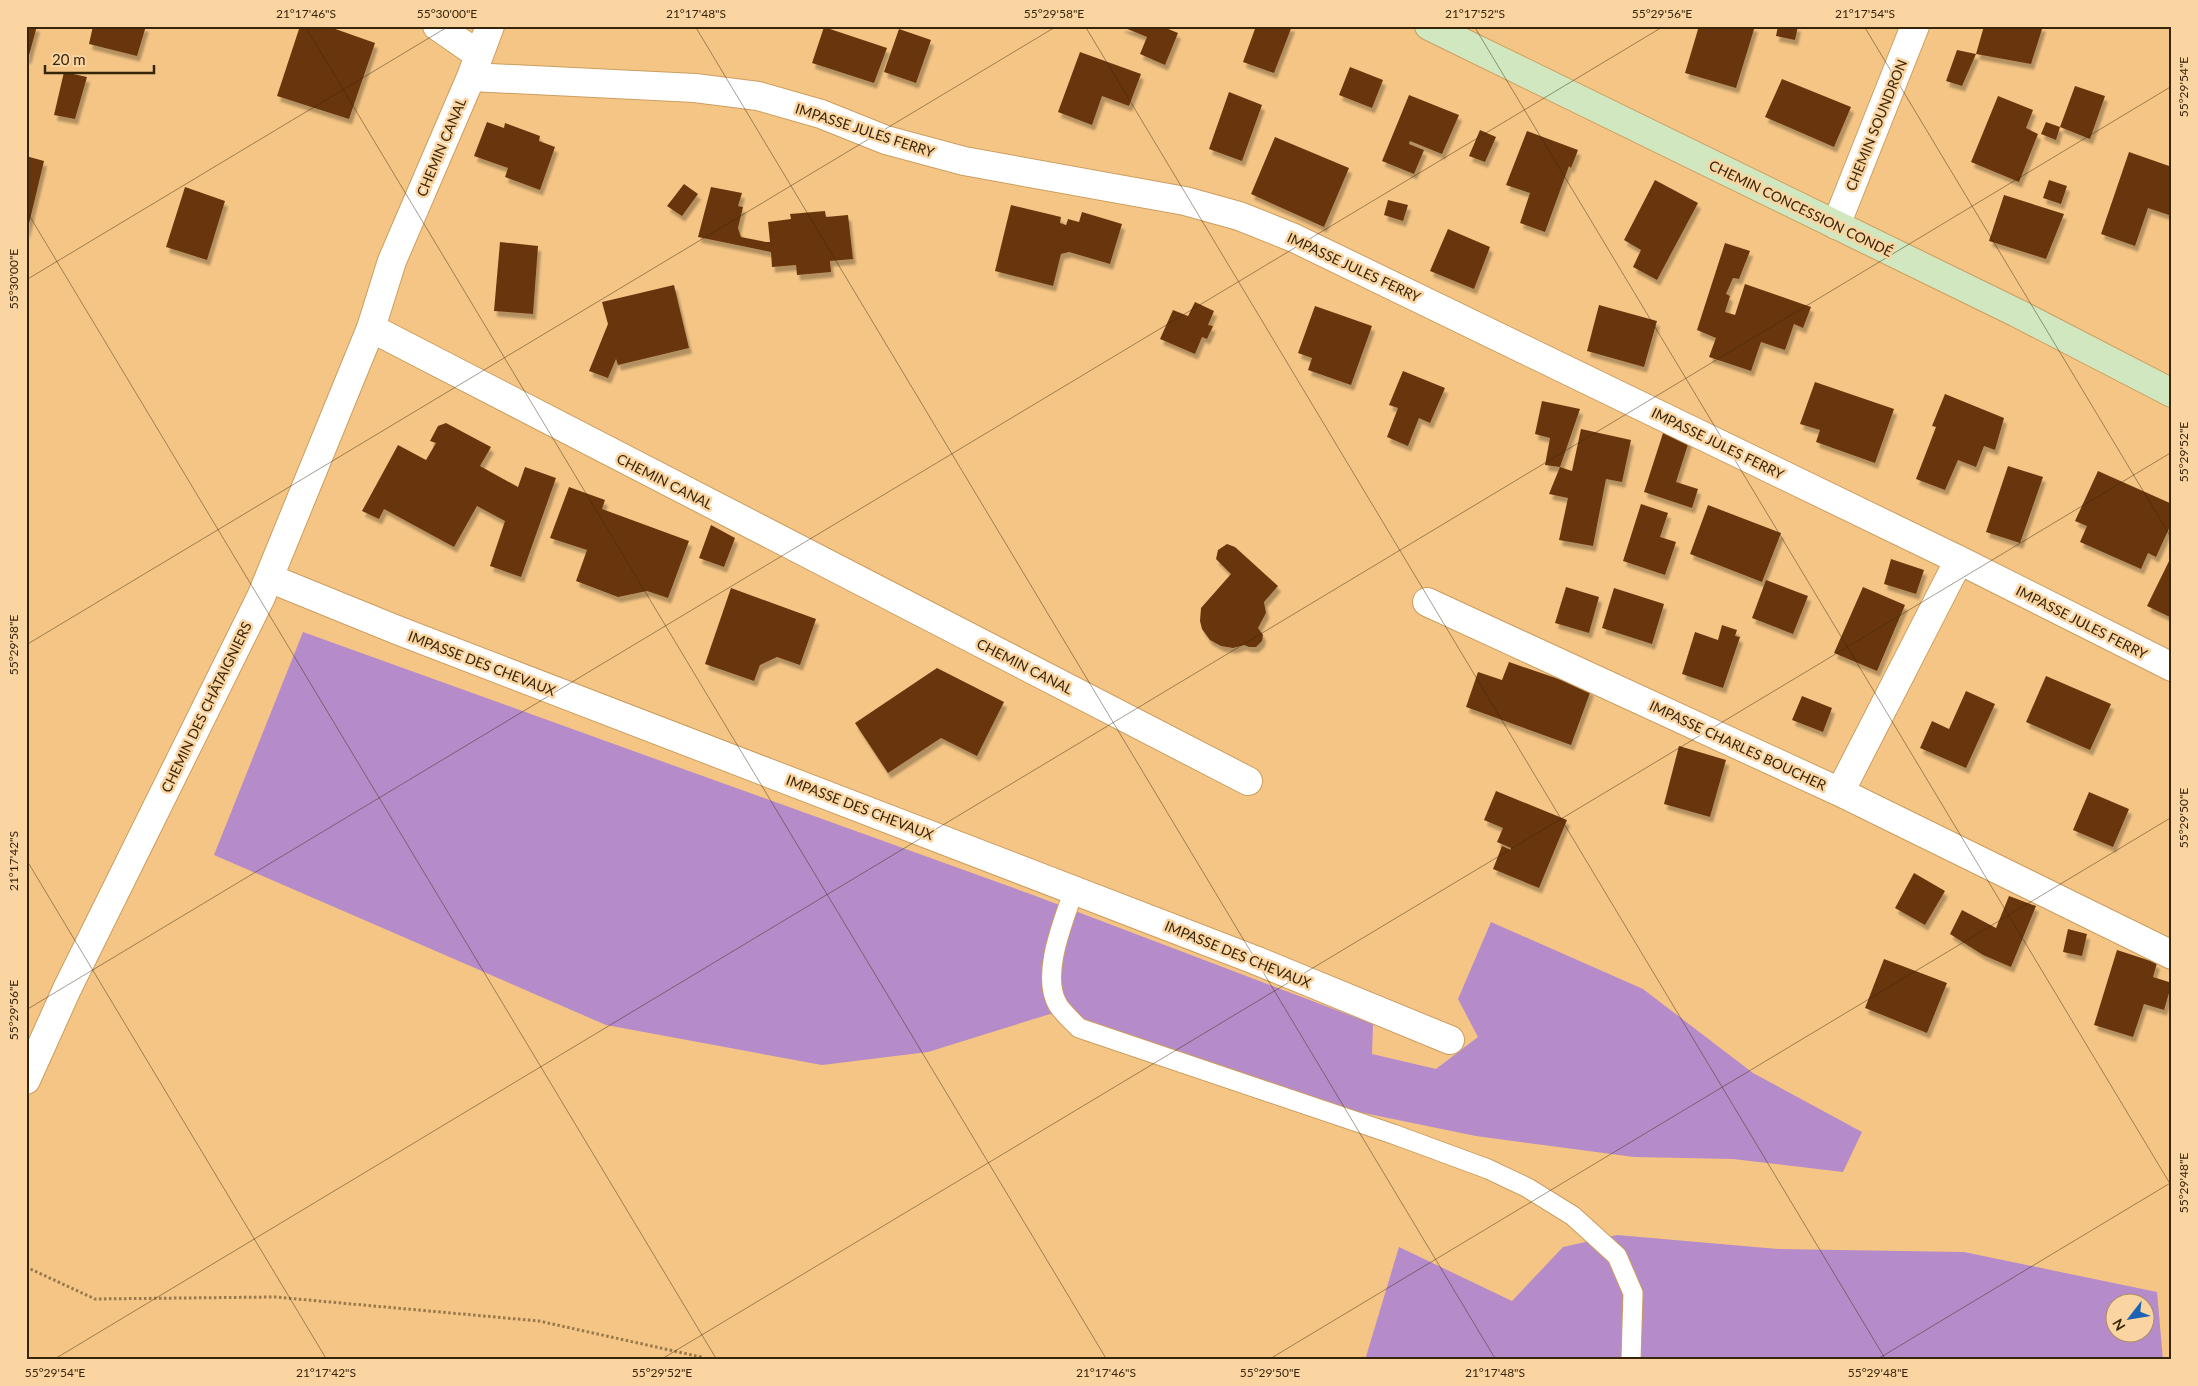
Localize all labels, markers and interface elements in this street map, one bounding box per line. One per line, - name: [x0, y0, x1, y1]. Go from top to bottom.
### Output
- text: 21°17'46"S: [276, 6, 336, 21]
- text: 55°30'00"E: [417, 6, 477, 21]
- text: 21°17'48"S: [666, 6, 726, 21]
- text: 55°29'58"E: [1024, 6, 1084, 21]
- text: 21°17'52"S: [1445, 6, 1505, 21]
- text: 55°29'56"E: [1632, 6, 1692, 21]
- text: 21°17'54"S: [1835, 6, 1895, 21]
- scale bar: [45, 42, 154, 74]
- text: 20 m: [52, 50, 86, 68]
- street label: CHEMIN SOUNDRON: [1842, 57, 1910, 193]
- text: 55°29'54"E: [2176, 57, 2191, 117]
- street label: CHEMIN CANAL: [413, 95, 469, 199]
- street label: IMPASSE JULES FERRY: [793, 99, 937, 161]
- street label: CHEMIN CONCESSION CONDÉ: [1706, 156, 1896, 260]
- street label: IMPASSE JULES FERRY: [1285, 229, 1424, 305]
- text: 55°30'00"E: [6, 249, 21, 309]
- street label: IMPASSE JULES FERRY: [1649, 404, 1787, 483]
- text: 55°29'52"E: [2176, 422, 2191, 482]
- street label: CHEMIN CANAL: [614, 449, 716, 513]
- street label: IMPASSE JULES FERRY: [2013, 581, 2151, 663]
- text: 55°29'58"E: [6, 615, 21, 675]
- street label: CHEMIN DES CHÂTAIGNIERS: [157, 619, 255, 795]
- street label: IMPASSE DES CHEVAUX: [406, 627, 558, 699]
- street label: CHEMIN CANAL: [974, 634, 1076, 698]
- street label: IMPASSE CHARLES BOUCHER: [1647, 696, 1829, 794]
- street label: IMPASSE DES CHEVAUX: [784, 771, 936, 843]
- text: 55°29'50"E: [2176, 788, 2191, 848]
- text: 21°17'42"S: [6, 831, 21, 891]
- street label: IMPASSE DES CHEVAUX: [1162, 917, 1314, 991]
- text: 55°29'56"E: [6, 980, 21, 1040]
- text: 55°29'48"E: [2176, 1153, 2191, 1213]
- north arrow: [2106, 1294, 2156, 1344]
- text: N: [2108, 1316, 2128, 1334]
- text: 55°29'54"E: [25, 1365, 85, 1380]
- text: 21°17'42"S: [296, 1365, 356, 1380]
- text: 55°29'52"E: [632, 1365, 692, 1380]
- text: 21°17'46"S: [1076, 1365, 1136, 1380]
- text: 55°29'50"E: [1240, 1365, 1300, 1380]
- text: 21°17'48"S: [1465, 1365, 1525, 1380]
- text: 55°29'48"E: [1848, 1365, 1908, 1380]

